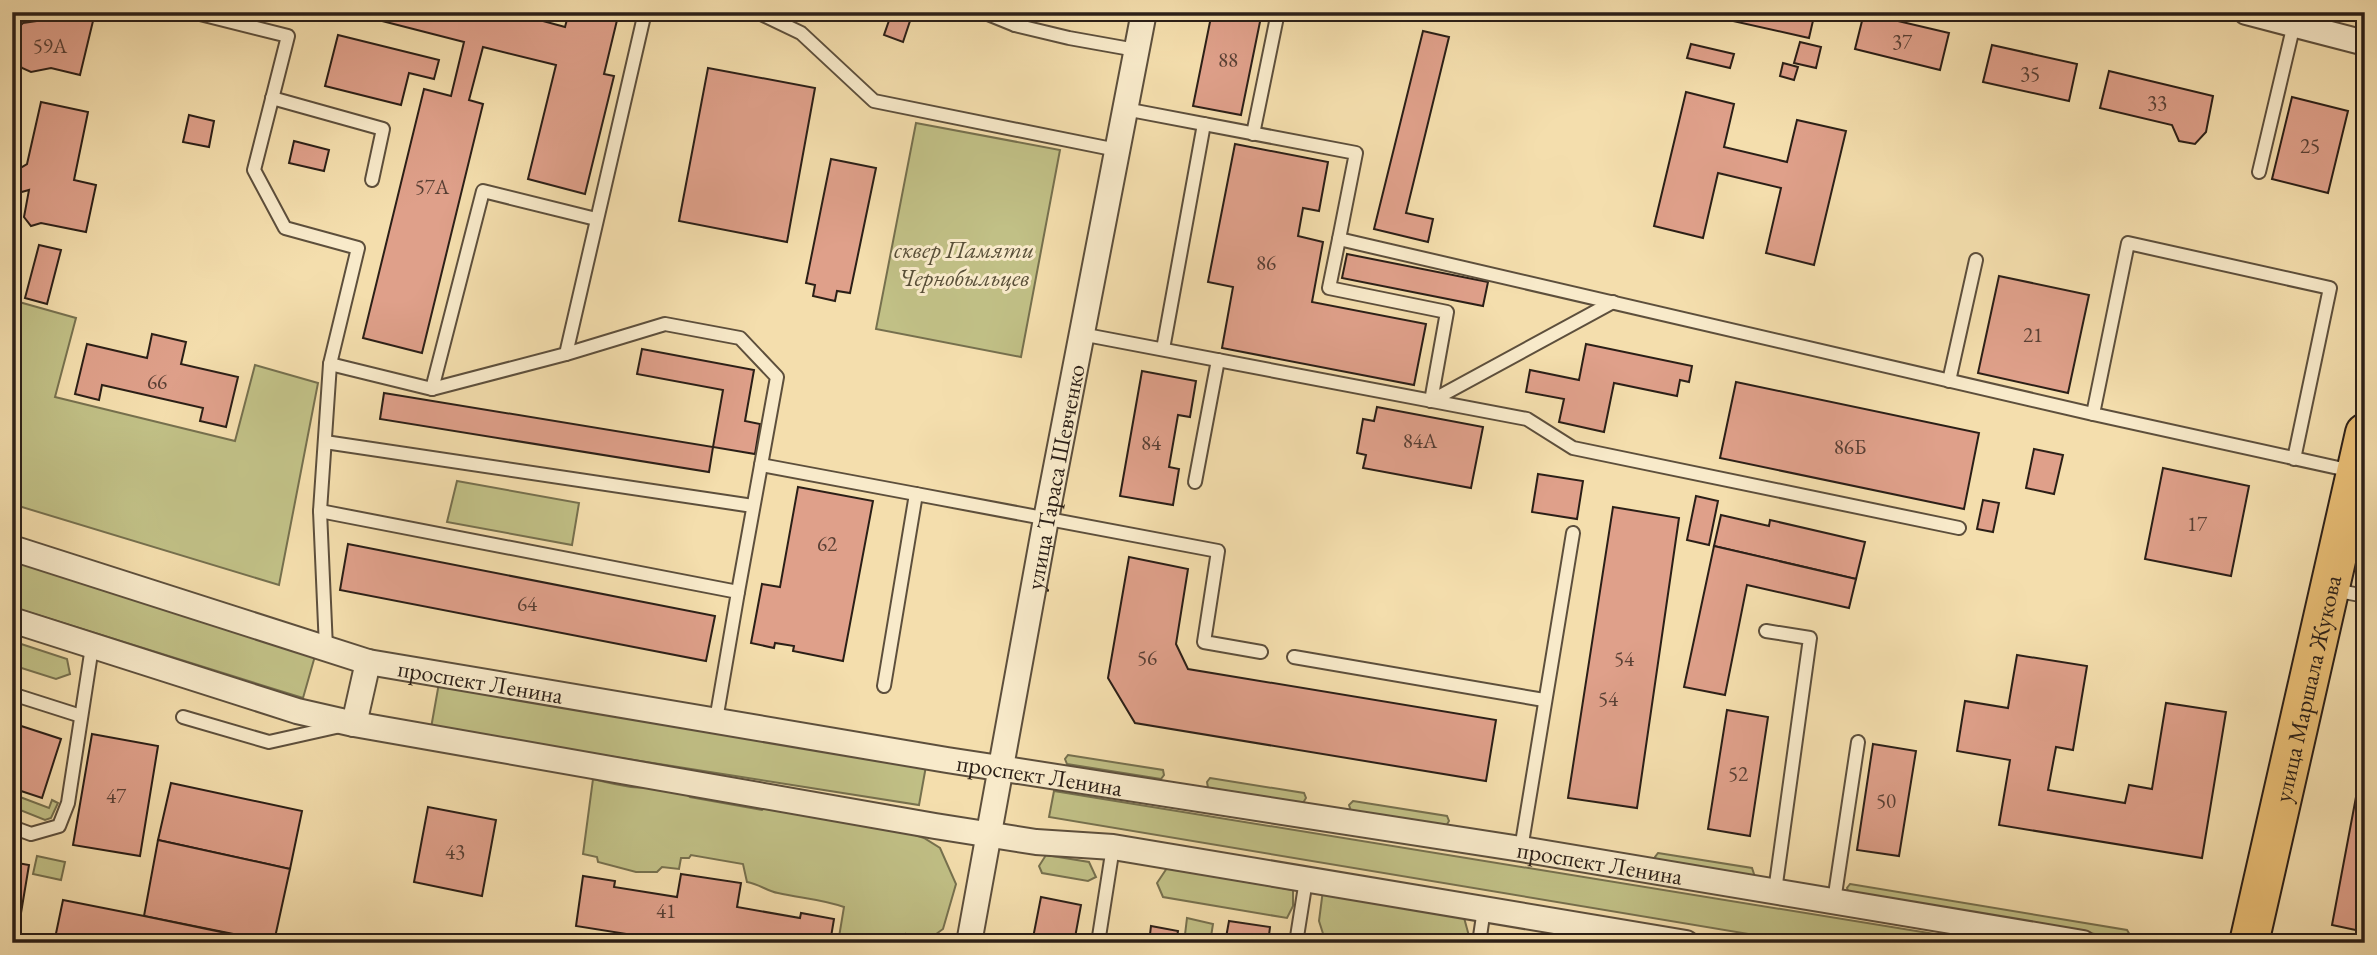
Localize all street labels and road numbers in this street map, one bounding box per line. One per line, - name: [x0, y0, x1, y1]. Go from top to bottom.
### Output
- street label: улица Тараса Шевченко: [1018, 361, 1091, 592]
- street label: улица Маршала Жукова: [2266, 572, 2348, 805]
- street label: проспект Ленина: [396, 652, 566, 710]
- street label: проспект Ленина: [955, 746, 1125, 803]
- street label: проспект Ленина: [1515, 833, 1685, 891]

